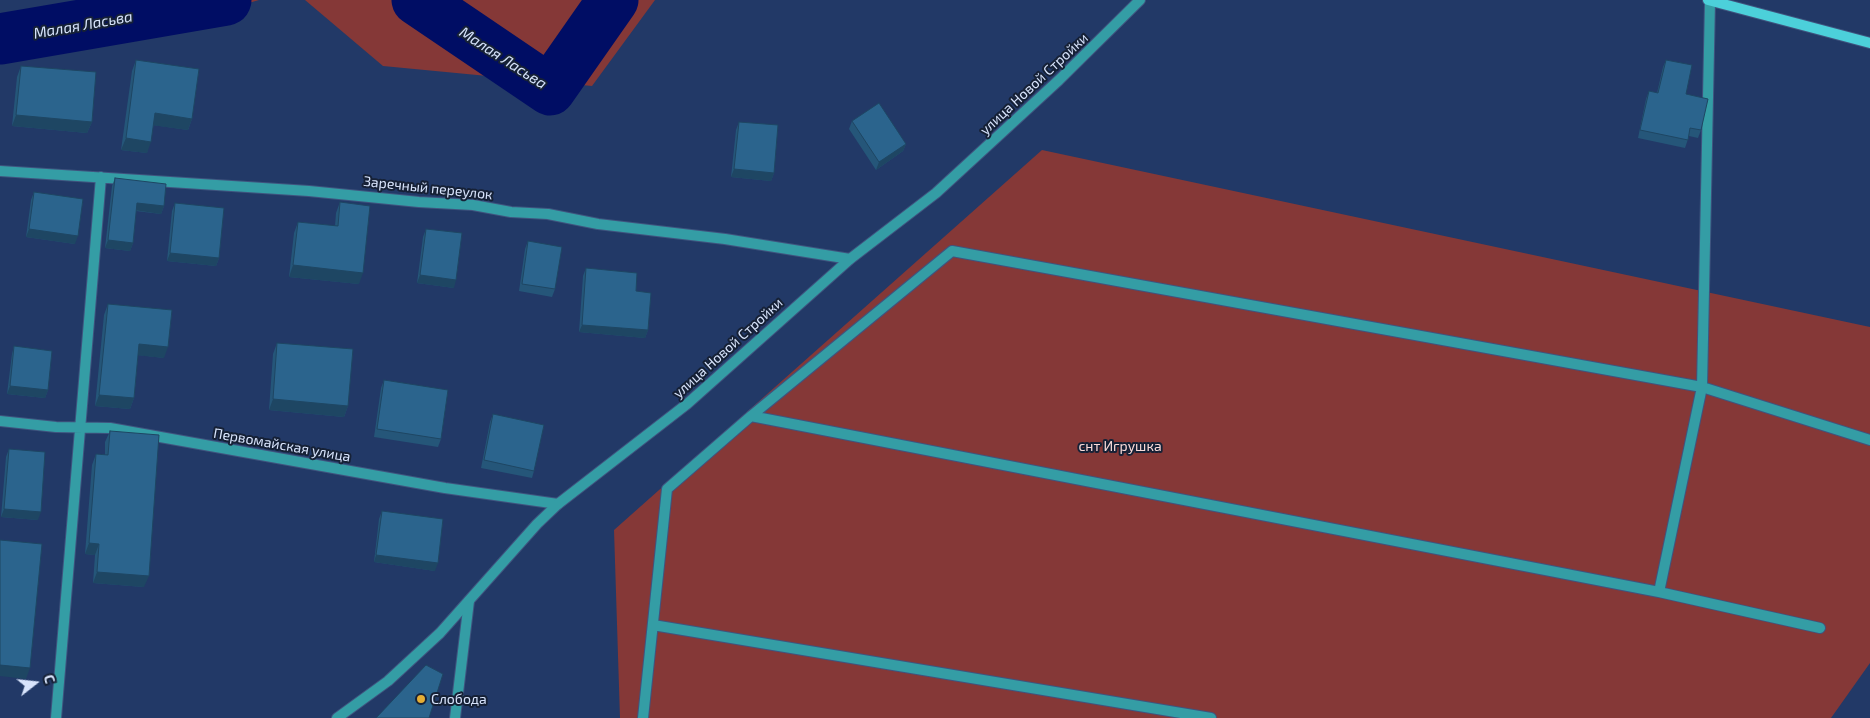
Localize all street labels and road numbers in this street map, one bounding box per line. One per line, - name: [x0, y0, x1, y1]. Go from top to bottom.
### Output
- street label: улица Новой Стройки: [976, 30, 1092, 138]
- street label: Заречный переулок: [363, 173, 493, 203]
- street label: улица Новой Стройки: [670, 294, 786, 402]
- street label: Первомайская улица: [212, 425, 352, 465]

